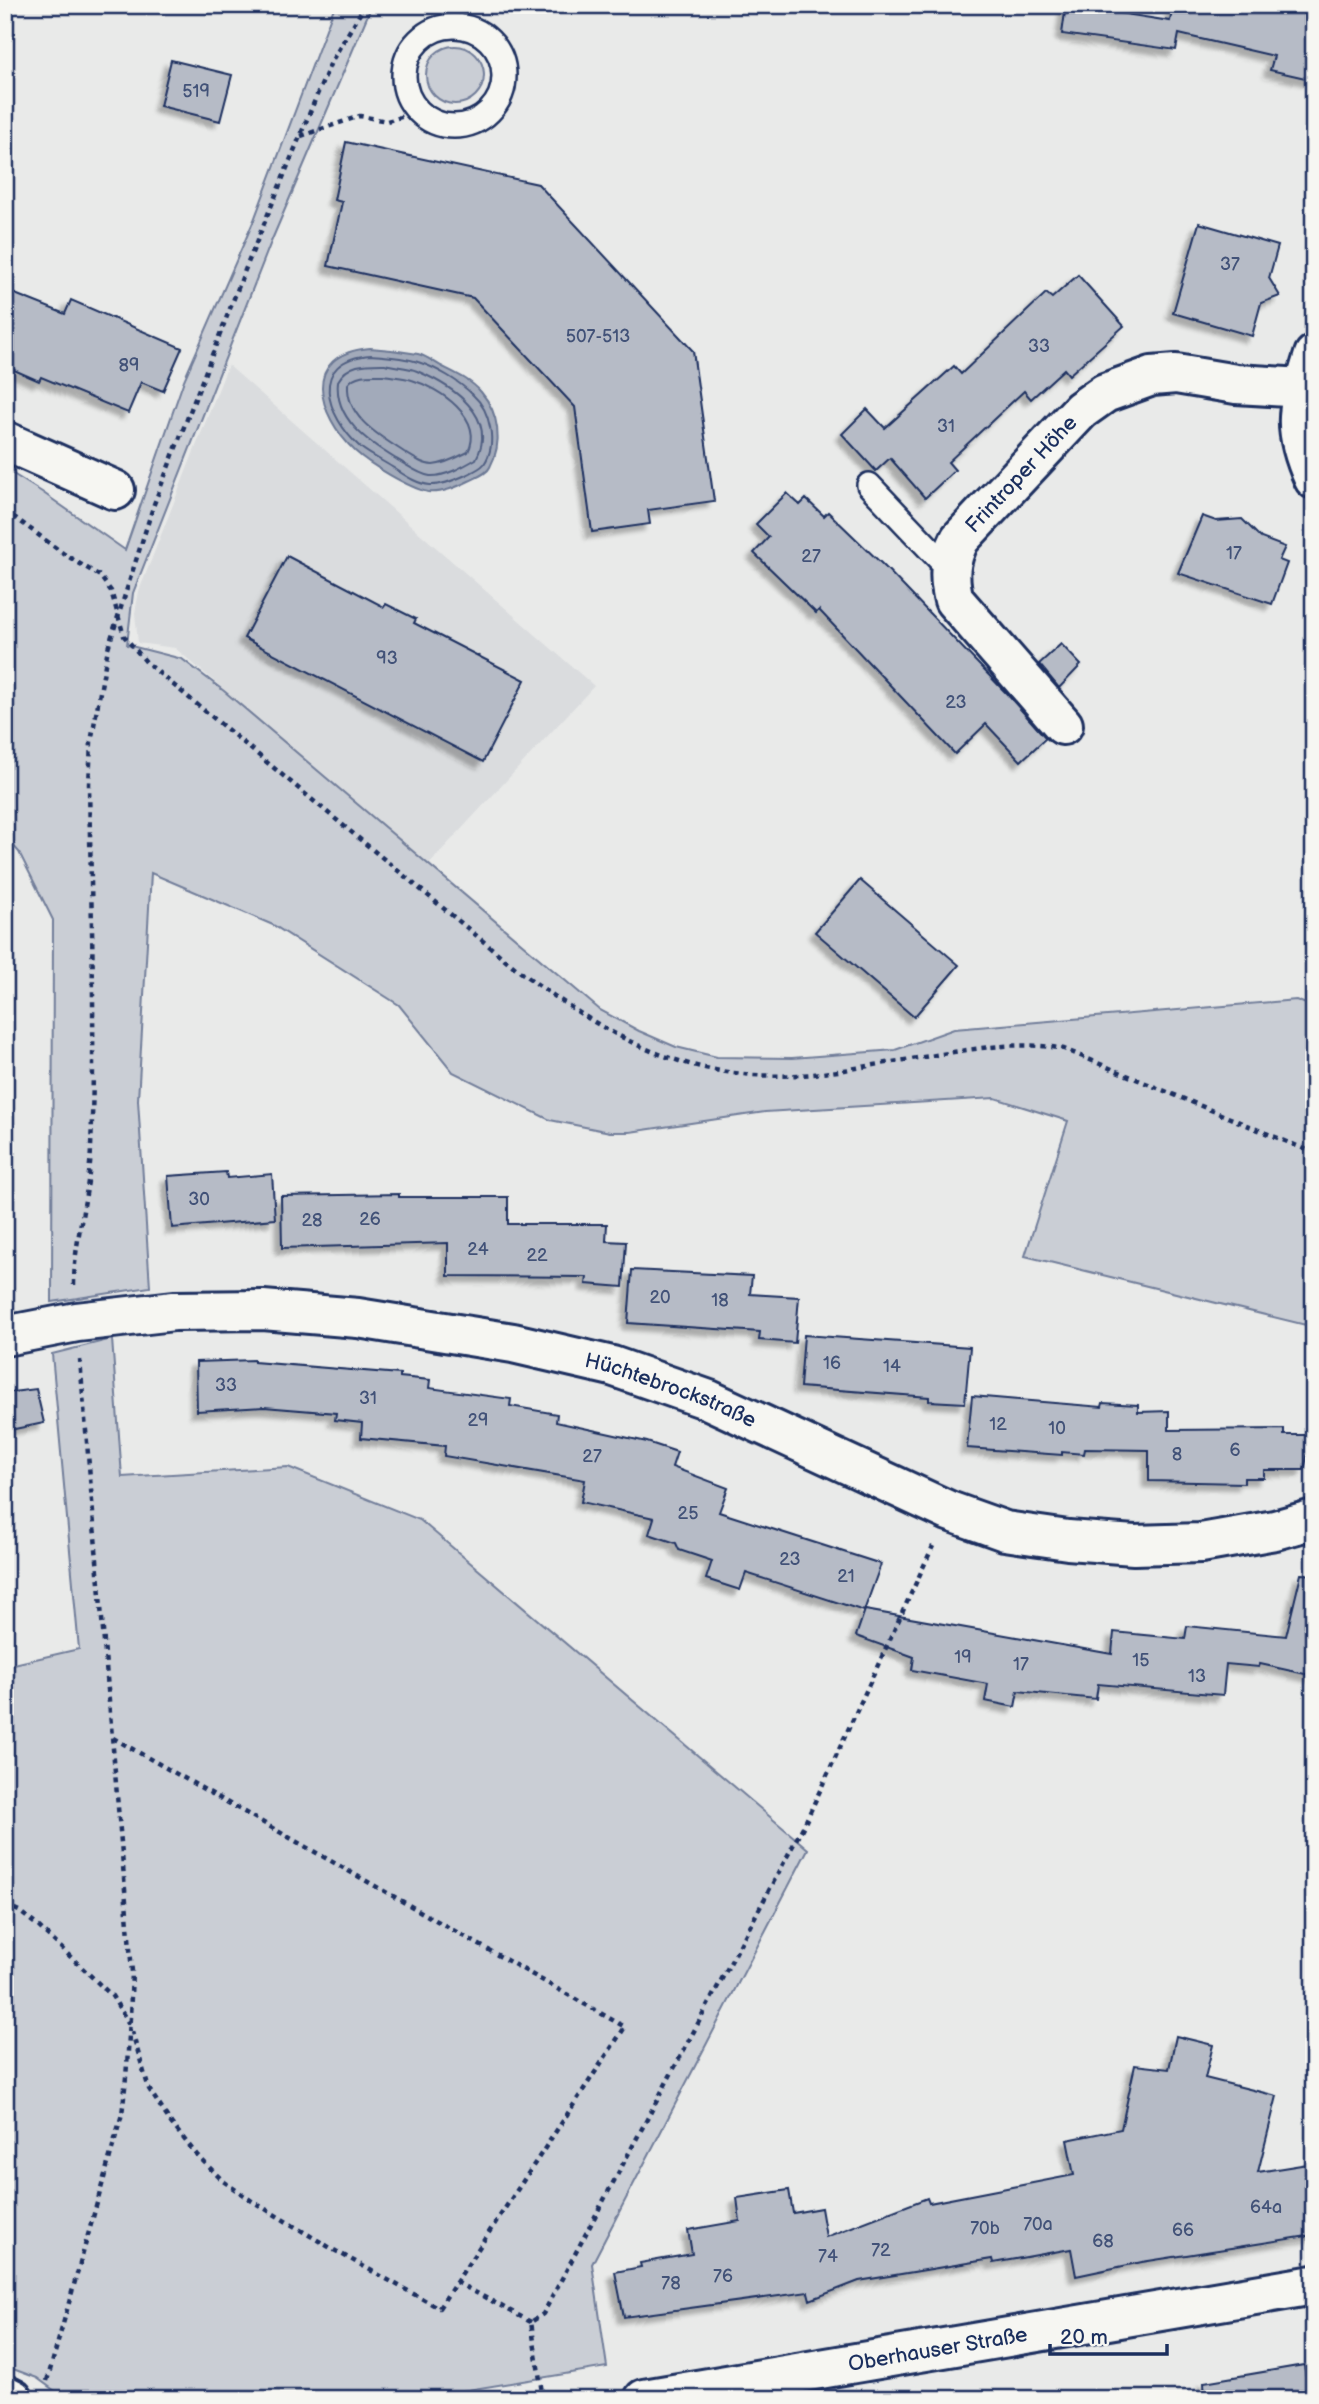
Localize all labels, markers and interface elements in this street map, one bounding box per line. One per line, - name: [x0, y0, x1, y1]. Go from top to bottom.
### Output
- house number: 519: [182, 81, 210, 102]
- house number: 37: [1220, 254, 1240, 275]
- house number: 507-513: [566, 326, 630, 347]
- house number: 33: [1028, 336, 1050, 357]
- house number: 89: [119, 355, 139, 376]
- street label: Frintroper Höhe: [960, 410, 1082, 538]
- house number: 31: [937, 416, 955, 437]
- house number: 17: [1226, 543, 1242, 564]
- house number: 27: [801, 546, 821, 567]
- house number: 93: [376, 648, 398, 669]
- house number: 23: [945, 692, 967, 713]
- house number: 30: [188, 1189, 210, 1210]
- house number: 26: [359, 1209, 381, 1230]
- house number: 28: [301, 1210, 323, 1231]
- house number: 24: [467, 1239, 489, 1260]
- house number: 22: [526, 1245, 548, 1266]
- house number: 20: [649, 1287, 671, 1308]
- house number: 18: [711, 1290, 729, 1311]
- street label: Hüchtebrockstraße: [582, 1348, 760, 1433]
- house number: 16: [823, 1353, 841, 1374]
- house number: 14: [883, 1356, 901, 1377]
- house number: 33: [215, 1375, 237, 1396]
- house number: 31: [359, 1388, 377, 1409]
- house number: 29: [467, 1410, 489, 1431]
- house number: 12: [989, 1414, 1007, 1435]
- house number: 10: [1048, 1418, 1066, 1439]
- house number: 6: [1230, 1440, 1241, 1461]
- house number: 8: [1172, 1444, 1182, 1465]
- house number: 27: [582, 1446, 602, 1467]
- house number: 25: [678, 1503, 698, 1524]
- house number: 23: [779, 1549, 801, 1570]
- house number: 21: [837, 1566, 855, 1587]
- house number: 19: [954, 1647, 972, 1668]
- house number: 15: [1132, 1650, 1150, 1671]
- house number: 17: [1013, 1654, 1029, 1675]
- house number: 13: [1188, 1666, 1206, 1687]
- house number: 64a: [1250, 2197, 1282, 2218]
- house number: 70a: [1023, 2214, 1053, 2235]
- house number: 70b: [970, 2218, 1000, 2239]
- house number: 66: [1172, 2220, 1194, 2241]
- house number: 68: [1092, 2231, 1114, 2252]
- house number: 72: [871, 2240, 891, 2261]
- house number: 74: [818, 2246, 838, 2267]
- house number: 76: [713, 2266, 733, 2287]
- house number: 78: [661, 2273, 681, 2294]
- scale bar: [1050, 2313, 1167, 2357]
- street label: Oberhauser Straße: [846, 2322, 1029, 2377]
- text: 20 m: [1060, 2325, 1108, 2350]

